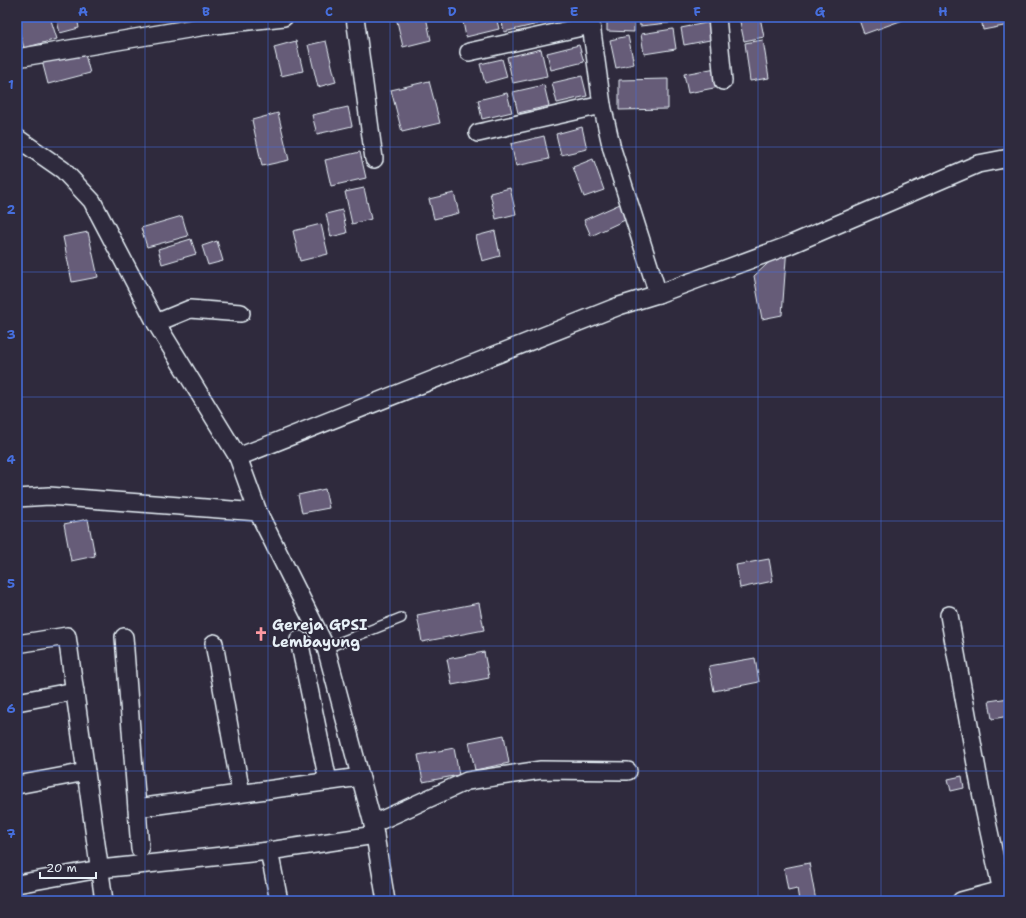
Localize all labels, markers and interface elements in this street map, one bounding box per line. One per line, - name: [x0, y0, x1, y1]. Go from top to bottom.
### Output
- text: A: [78, 3, 88, 20]
- text: B: [202, 3, 210, 20]
- text: C: [325, 3, 333, 20]
- text: D: [447, 3, 457, 20]
- text: E: [570, 3, 579, 20]
- text: F: [693, 3, 701, 20]
- text: G: [815, 3, 826, 20]
- text: H: [938, 3, 948, 20]
- text: 1: [8, 76, 14, 93]
- text: 2: [6, 201, 16, 218]
- text: 3: [6, 326, 16, 343]
- text: 4: [6, 451, 16, 468]
- text: 5: [7, 575, 15, 592]
- place label: Gereja GPSI Lembayung: [272, 615, 368, 652]
- church icon: Gereja GPSI Lembayung: [253, 626, 269, 642]
- text: 6: [6, 700, 16, 717]
- text: 7: [6, 825, 16, 842]
- scale bar: [40, 854, 96, 880]
- text: 20 m: [46, 860, 77, 876]

